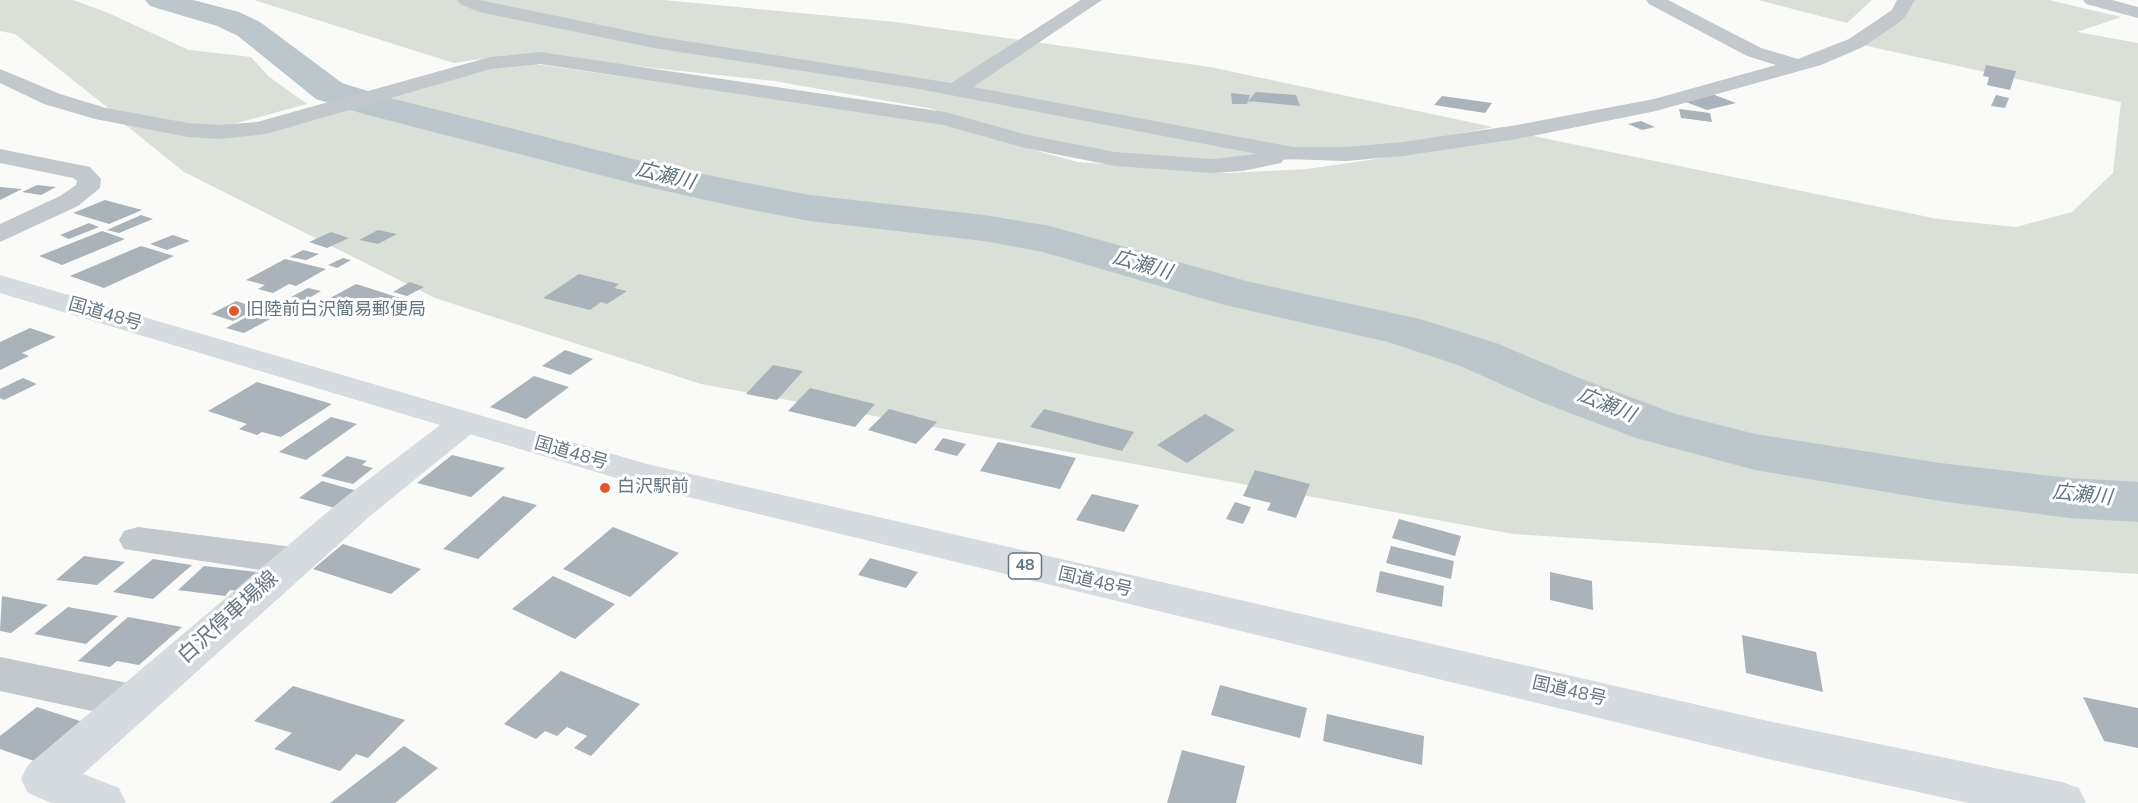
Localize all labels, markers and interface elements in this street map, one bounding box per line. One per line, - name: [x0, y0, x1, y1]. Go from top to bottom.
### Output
- water label: 広瀬川: [633, 158, 697, 196]
- water label: 広瀬川: [1110, 246, 1174, 286]
- street label: 国道48号: [66, 294, 144, 336]
- place label: 旧陸前白沢簡易郵便局: [246, 300, 426, 322]
- marker: 旧陸前白沢簡易郵便局: [227, 304, 241, 318]
- water label: 広瀬川: [1574, 384, 1638, 428]
- street label: 国道48号: [532, 433, 610, 475]
- place label: 白沢駅前: [617, 477, 689, 499]
- marker: 白沢駅前: [598, 481, 612, 495]
- water label: 広瀬川: [2051, 481, 2113, 511]
- road number: 48: [1008, 553, 1042, 579]
- street label: 国道48号: [1056, 564, 1134, 602]
- street label: 白沢停車場線: [174, 566, 284, 670]
- street label: 国道48号: [1530, 673, 1608, 711]

